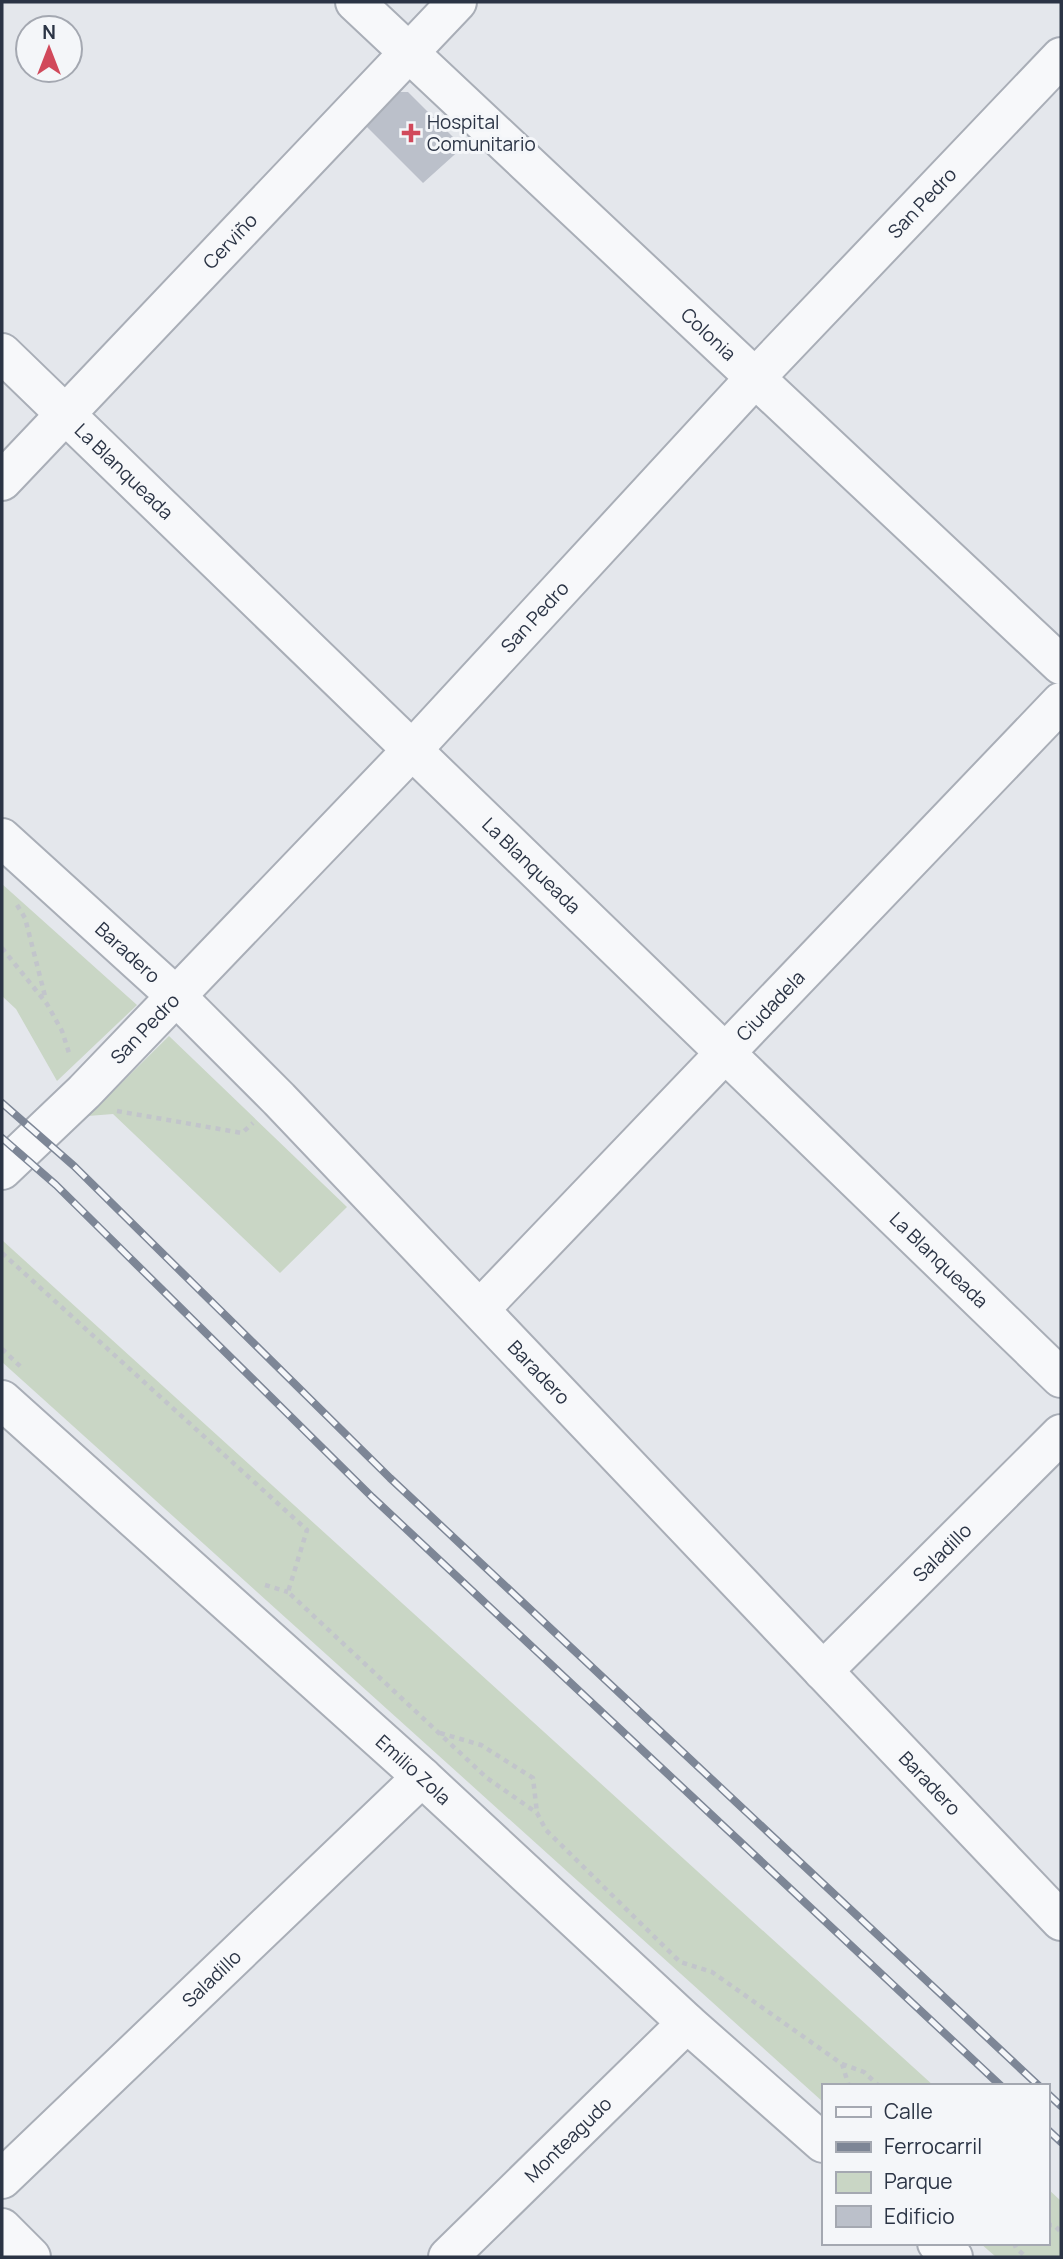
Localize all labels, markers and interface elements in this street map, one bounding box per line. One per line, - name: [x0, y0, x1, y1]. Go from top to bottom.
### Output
- north arrow: [14, 14, 84, 84]
- text: N: [42, 19, 56, 45]
- place label: Hospital Comunitario: [427, 109, 536, 157]
- marker: Hospital Comunitario: [401, 123, 421, 143]
- street label: San Pedro: [882, 162, 962, 244]
- street label: Cerviño: [197, 207, 263, 275]
- street label: Colonia: [675, 302, 742, 366]
- street label: La Blanqueada: [69, 417, 179, 525]
- street label: San Pedro: [495, 575, 574, 659]
- street label: La Blanqueada: [477, 812, 587, 919]
- street label: Baradero: [90, 916, 166, 989]
- street label: Ciudadela: [730, 965, 810, 1047]
- street label: San Pedro: [105, 987, 185, 1070]
- street label: La Blanqueada: [884, 1206, 994, 1314]
- street label: Baradero: [502, 1335, 576, 1410]
- street label: Saladillo: [907, 1517, 977, 1587]
- street label: Emilio Zola: [370, 1729, 457, 1811]
- street label: Baradero: [893, 1745, 967, 1821]
- street label: Saladillo: [176, 1944, 247, 2013]
- legend: [822, 2084, 1049, 2245]
- street label: Monteagudo: [519, 2091, 617, 2188]
- text: Calle: [884, 2097, 933, 2125]
- text: Ferrocarril: [884, 2132, 982, 2160]
- text: Parque: [884, 2167, 953, 2195]
- text: Edificio: [884, 2202, 955, 2230]

